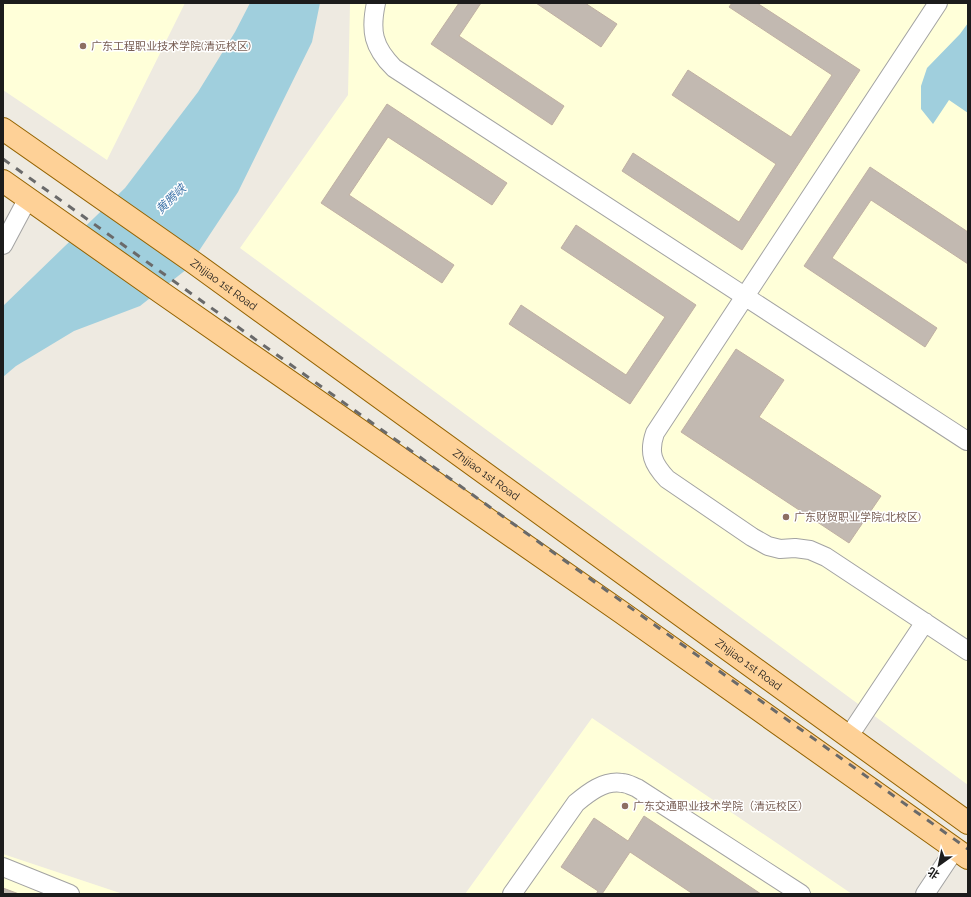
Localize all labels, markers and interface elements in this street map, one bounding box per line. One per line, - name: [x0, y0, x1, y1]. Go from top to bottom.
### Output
- place label: 广东工程职业技术学院(清远校区): [91, 40, 251, 53]
- marker: 广东工程职业技术学院(清远校区): [78, 41, 88, 51]
- water label: 黄腾峡: [153, 180, 190, 217]
- street label: Zhijiao 1st Road: [188, 256, 260, 313]
- street label: Zhijiao 1st Road: [451, 446, 522, 503]
- place label: 广东财贸职业学院(北校区): [794, 511, 921, 524]
- marker: 广东财贸职业学院(北校区): [781, 512, 791, 522]
- street label: Zhijiao 1st Road: [713, 636, 785, 693]
- place label: 广东交通职业技术学院（清远校区）: [633, 800, 809, 813]
- marker: 广东交通职业技术学院（清远校区）: [620, 801, 630, 811]
- north arrow: [919, 845, 959, 885]
- text: 北: [926, 865, 942, 881]

